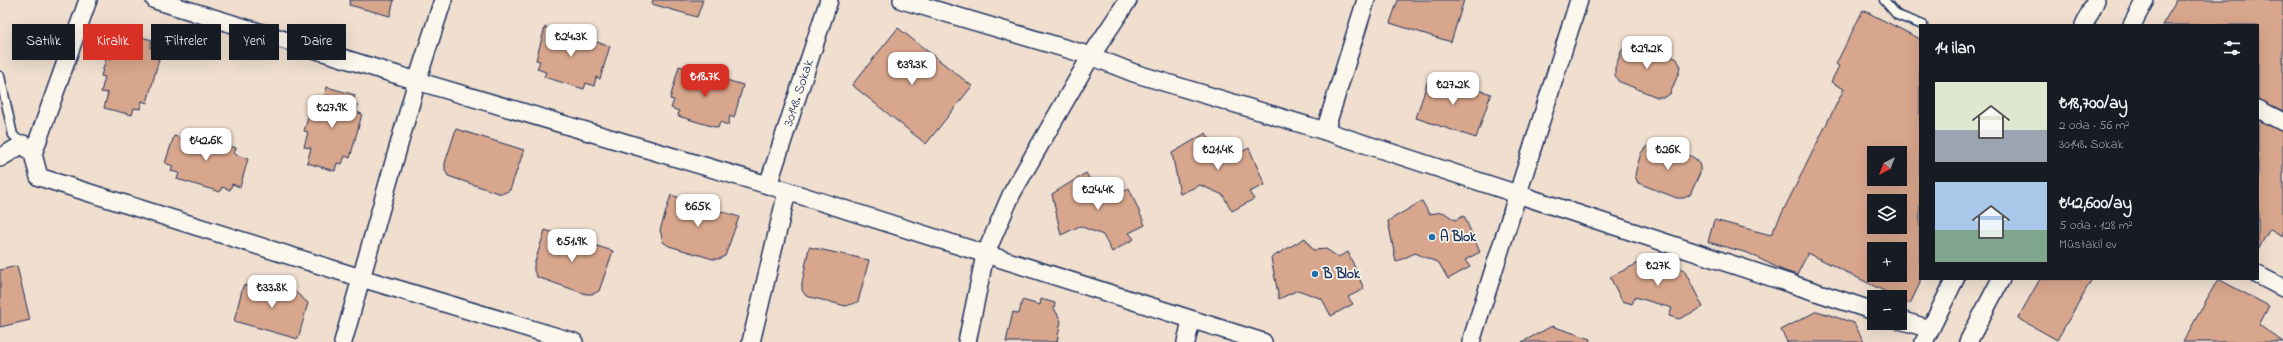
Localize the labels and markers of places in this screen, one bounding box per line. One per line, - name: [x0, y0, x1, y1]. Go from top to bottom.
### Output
- pin: ₺24.3K: [538, 24, 604, 58]
- pin: ₺29.2K: [1614, 36, 1680, 70]
- pin: ₺39.3K: [879, 52, 945, 86]
- pin: ₺18.7K: [672, 64, 738, 98]
- pin: ₺27.2K: [1420, 72, 1486, 106]
- pin: ₺27.9K: [299, 95, 365, 129]
- pin: ₺42.6K: [173, 128, 239, 162]
- pin: ₺21.4K: [1185, 137, 1251, 171]
- pin: ₺26K: [1644, 137, 1692, 171]
- pin: ₺24.4K: [1065, 177, 1131, 211]
- pin: ₺65K: [674, 194, 722, 228]
- place label: A Blok: [1440, 227, 1477, 248]
- pin: ₺51.9K: [539, 229, 605, 263]
- marker: A Blok: [1427, 232, 1437, 242]
- pin: ₺27K: [1634, 253, 1682, 287]
- place label: B Blok: [1322, 264, 1361, 285]
- marker: B Blok: [1310, 269, 1320, 279]
- pin: ₺33.8K: [239, 275, 305, 309]

